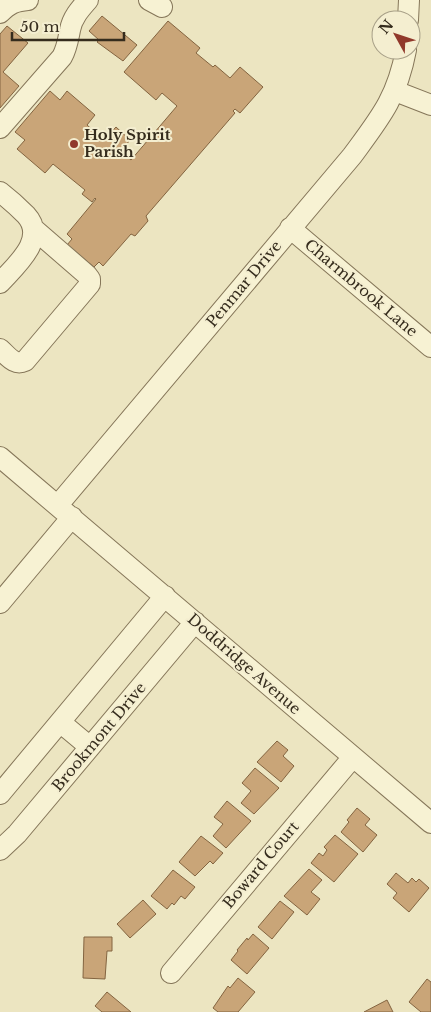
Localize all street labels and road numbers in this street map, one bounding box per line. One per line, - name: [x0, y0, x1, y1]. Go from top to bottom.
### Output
- street label: Charmbrook Lane: [301, 235, 422, 340]
- street label: Penmar Drive: [202, 237, 285, 331]
- street label: Doddridge Avenue: [184, 609, 305, 718]
- street label: Brookmont Drive: [47, 678, 150, 795]
- street label: Boward Court: [219, 817, 303, 912]

